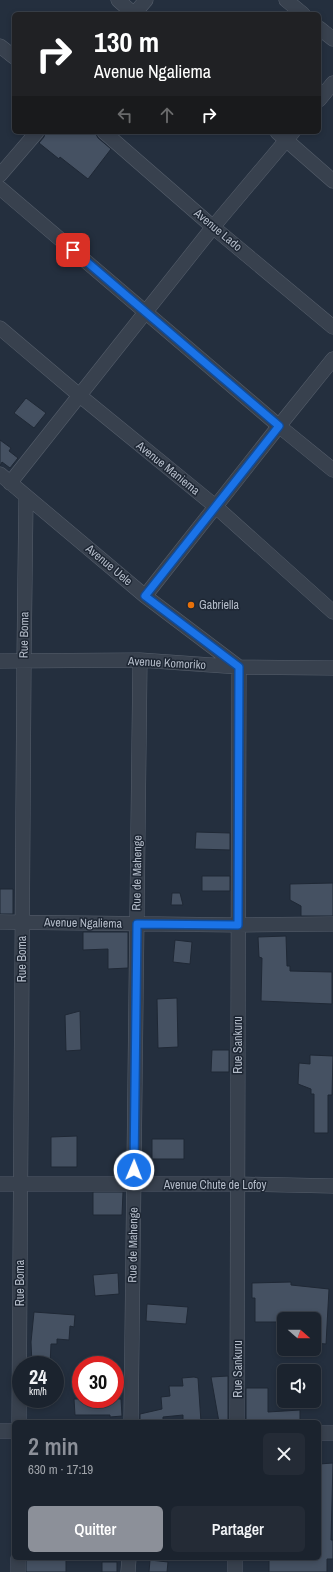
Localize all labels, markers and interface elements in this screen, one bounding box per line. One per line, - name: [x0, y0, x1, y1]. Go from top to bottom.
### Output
- text: 130 m: [94, 23, 159, 61]
- icon: right: [28, 28, 80, 80]
- text: Avenue Ngaliema: [94, 59, 211, 84]
- icon: left: [114, 104, 136, 126]
- icon: ahead: [156, 104, 178, 126]
- icon: right: [198, 104, 220, 126]
- street label: Avenue Lado: [190, 205, 245, 255]
- pin: [56, 233, 90, 267]
- icon: arrive: [62, 239, 84, 261]
- street label: Avenue Maniema: [132, 437, 203, 499]
- street label: Avenue Uele: [82, 540, 136, 589]
- place label: Gabriella: [199, 597, 239, 613]
- marker: Gabriella: [186, 600, 196, 610]
- street label: Rue Boma: [16, 611, 32, 658]
- street label: Avenue Komoriko: [127, 653, 206, 673]
- street label: Rue de Mahenge: [128, 835, 146, 911]
- street label: Avenue Ngaliema: [43, 914, 123, 932]
- street label: Rue Boma: [14, 935, 30, 982]
- street label: Rue Sankuru: [230, 1016, 246, 1074]
- position arrow: [113, 1149, 155, 1191]
- street label: Avenue Chute de Lofoy: [163, 1177, 266, 1193]
- street label: Rue de Mahenge: [124, 1207, 142, 1283]
- street label: Rue Boma: [12, 1259, 28, 1306]
- north arrow: [277, 1312, 321, 1356]
- map controls: [277, 1312, 321, 1408]
- street label: Rue Sankuru: [230, 1340, 246, 1398]
- speed limit sign: 30: [72, 1356, 124, 1408]
- text: 24: [29, 1363, 47, 1390]
- button: sound: [277, 1364, 321, 1408]
- text: km/h: [29, 1385, 47, 1398]
- text: 2 min: [28, 1430, 79, 1462]
- button: close: [263, 1433, 305, 1475]
- text: 630 m · 17:19: [28, 1461, 93, 1478]
- button: Quitter: [28, 1506, 163, 1552]
- button: Partager: [171, 1506, 305, 1552]

